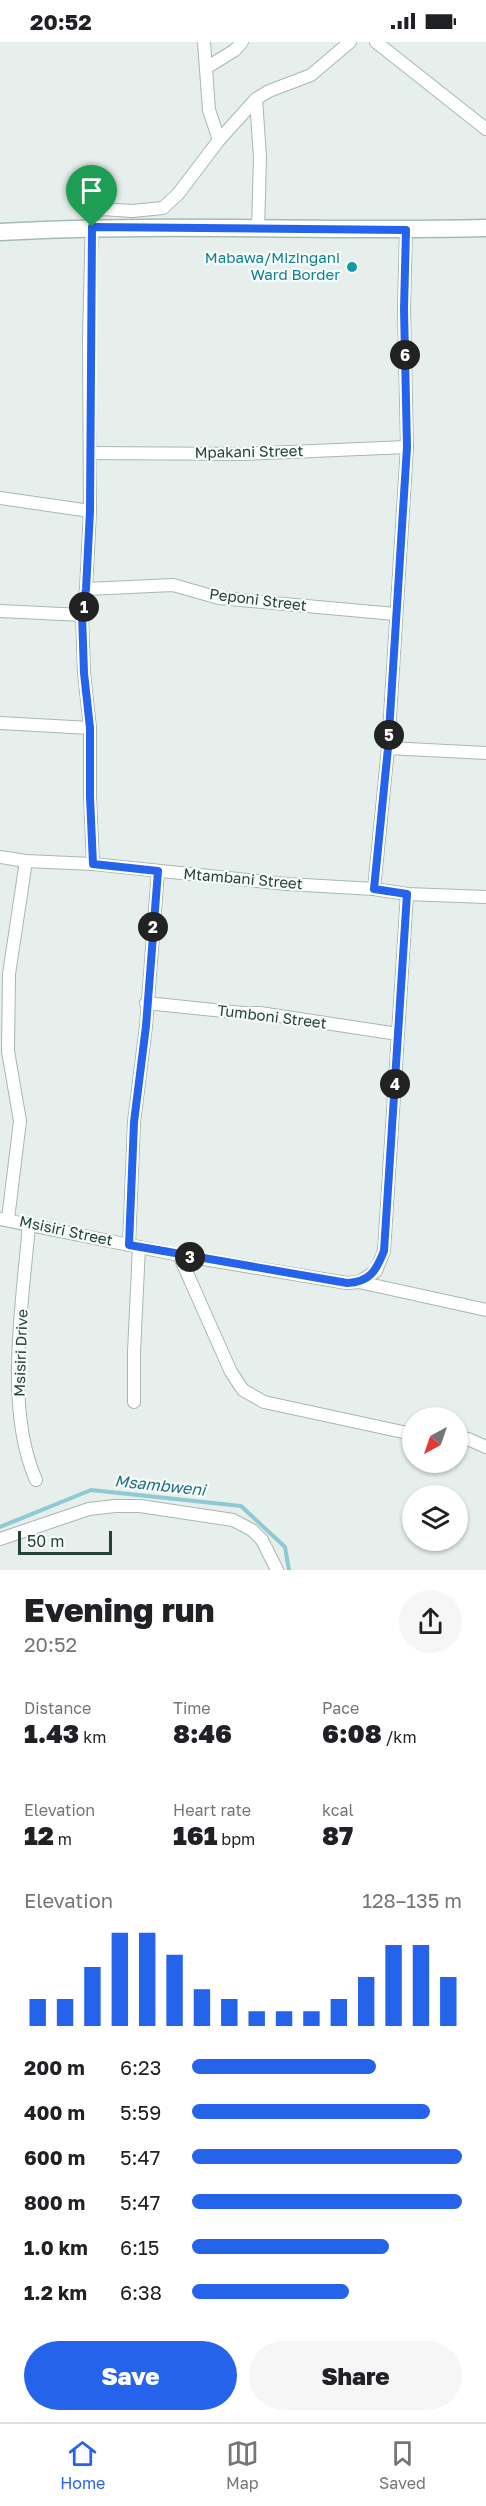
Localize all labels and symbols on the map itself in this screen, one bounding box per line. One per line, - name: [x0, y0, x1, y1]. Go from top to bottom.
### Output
- pin: [66, 165, 117, 227]
- place label: Mabawa/Mizingani Ward Border: [205, 248, 340, 283]
- marker: Mabawa/Mizingani Ward Border: [345, 260, 359, 274]
- pin: 6: [390, 340, 420, 370]
- street label: Mpakani Street: [194, 441, 304, 461]
- street label: Peponi Street: [208, 584, 308, 614]
- pin: 1: [69, 592, 99, 622]
- pin: 5: [374, 720, 404, 750]
- street label: Mtambani Street: [183, 864, 304, 892]
- pin: 2: [138, 912, 168, 942]
- street label: Tumboni Street: [216, 1000, 328, 1032]
- pin: 4: [380, 1069, 410, 1099]
- street label: Msisiri Street: [18, 1211, 114, 1249]
- pin: 3: [175, 1242, 205, 1272]
- street label: Msisiri Drive: [9, 1309, 31, 1397]
- north arrow: [402, 1407, 468, 1473]
- water label: Msambweni: [114, 1470, 208, 1500]
- scale bar: [18, 1528, 112, 1556]

